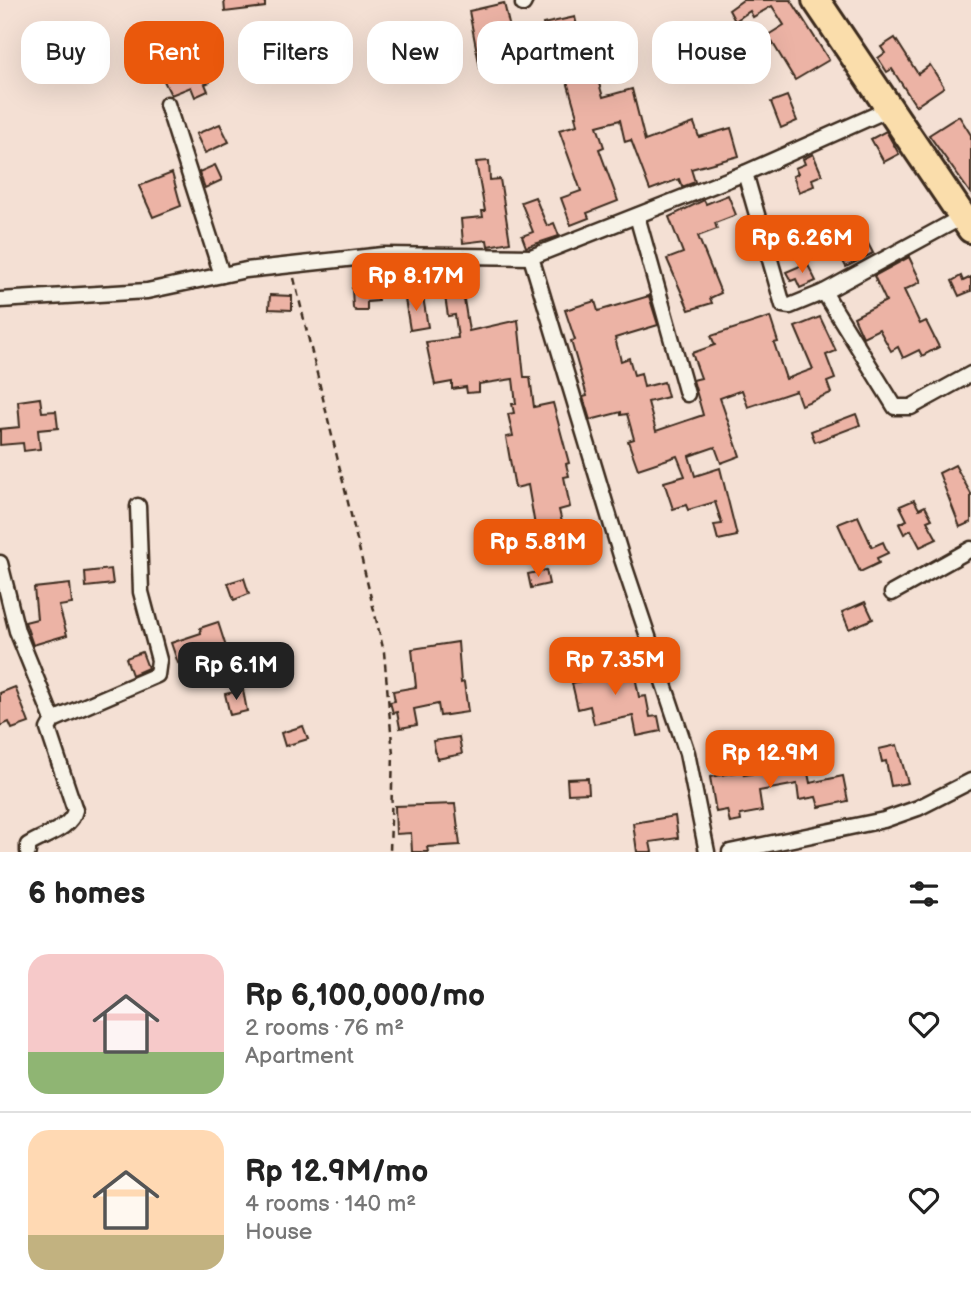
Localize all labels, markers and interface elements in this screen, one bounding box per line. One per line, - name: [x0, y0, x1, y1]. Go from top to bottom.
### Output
- chip: Buy: [21, 21, 110, 84]
- chip: Rent: [124, 21, 224, 84]
- chip: Filters: [238, 21, 353, 84]
- chip: New: [367, 21, 463, 84]
- chip: Apartment: [477, 21, 638, 84]
- chip: House: [652, 21, 771, 84]
- pin: Rp 6.26M: [730, 216, 874, 275]
- text: Rp 6.26M: [751, 224, 853, 252]
- pin: Rp 8.17M: [344, 254, 488, 313]
- text: Rp 8.17M: [368, 262, 464, 290]
- pin: Rp 5.81M: [466, 520, 610, 579]
- text: Rp 5.81M: [490, 528, 586, 556]
- pin: Rp 7.35M: [543, 638, 687, 697]
- pin: Rp 6.1M: [171, 642, 301, 702]
- text: Rp 7.35M: [565, 646, 665, 674]
- text: Rp 6.1M: [194, 651, 278, 679]
- pin: Rp 12.9M: [698, 730, 842, 790]
- text: Rp 12.9M: [722, 739, 819, 767]
- icon: filters: [905, 875, 943, 913]
- text: 6 homes: [28, 876, 145, 912]
- text: Rp 6,100,000/mo: [245, 978, 485, 1014]
- icon: home: [84, 982, 168, 1066]
- icon: heart: [905, 1005, 943, 1043]
- text: 2 rooms · 76 m²: [245, 1014, 404, 1042]
- text: Apartment: [245, 1042, 354, 1070]
- text: Rp 12.9M/mo: [245, 1154, 428, 1190]
- icon: home: [84, 1158, 168, 1242]
- icon: heart: [905, 1181, 943, 1219]
- text: 4 rooms · 140 m²: [245, 1190, 416, 1218]
- text: House: [245, 1218, 312, 1246]

